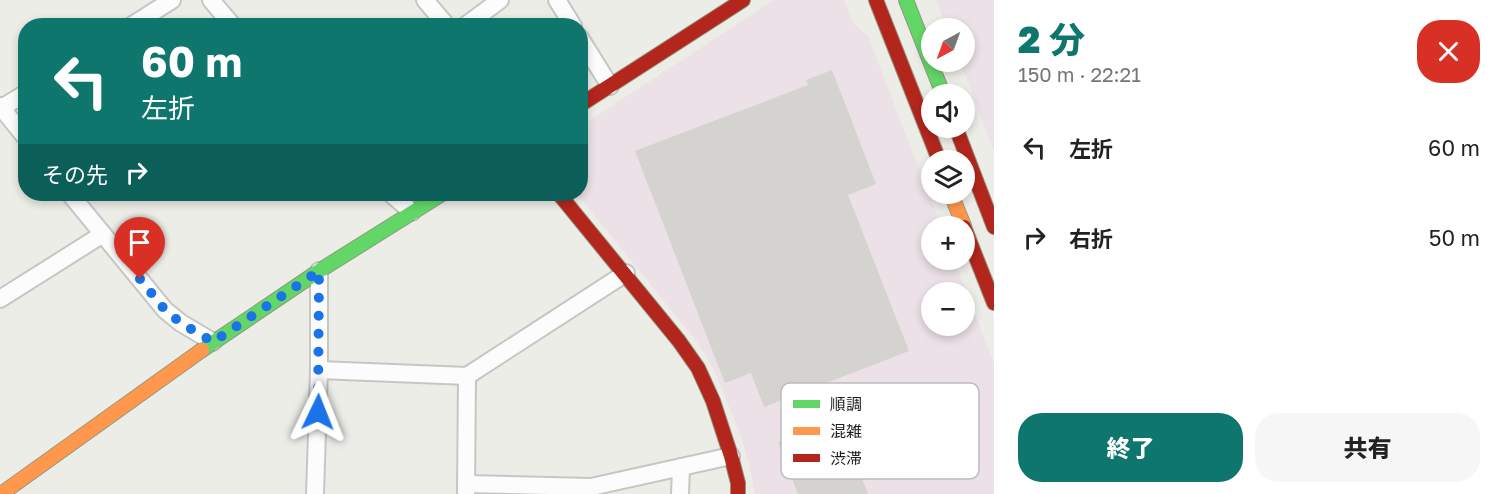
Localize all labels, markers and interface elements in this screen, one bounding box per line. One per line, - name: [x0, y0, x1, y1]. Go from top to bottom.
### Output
- north arrow: [921, 18, 975, 72]
- map controls: [921, 18, 975, 336]
- text: 2 分: [1018, 18, 1085, 61]
- button: close: [1417, 20, 1480, 83]
- text: 60 m: [141, 36, 242, 86]
- icon: left: [42, 42, 120, 120]
- text: 150 m · 22:21: [1018, 62, 1141, 86]
- button: sound: [921, 84, 975, 138]
- text: 左折: [141, 92, 195, 124]
- icon: left: [1018, 131, 1051, 164]
- text: 60 m: [1428, 134, 1480, 161]
- text: 左折: [1069, 135, 1113, 162]
- button: layers: [921, 150, 975, 204]
- icon: right: [120, 156, 153, 189]
- text: その先: [42, 161, 108, 188]
- button: +: [921, 216, 975, 270]
- pin: [114, 217, 165, 279]
- icon: right: [1018, 221, 1051, 254]
- text: 50 m: [1429, 224, 1480, 251]
- text: 右折: [1069, 225, 1113, 252]
- icon: arrive: [123, 226, 156, 259]
- button: −: [921, 282, 975, 336]
- position arrow: [286, 380, 350, 444]
- legend: [781, 383, 979, 479]
- text: 順調: [830, 394, 862, 414]
- button: 終了: [1018, 413, 1243, 482]
- button: 共有: [1255, 413, 1480, 482]
- text: 混雑: [830, 421, 862, 441]
- text: 渋滞: [830, 448, 862, 468]

